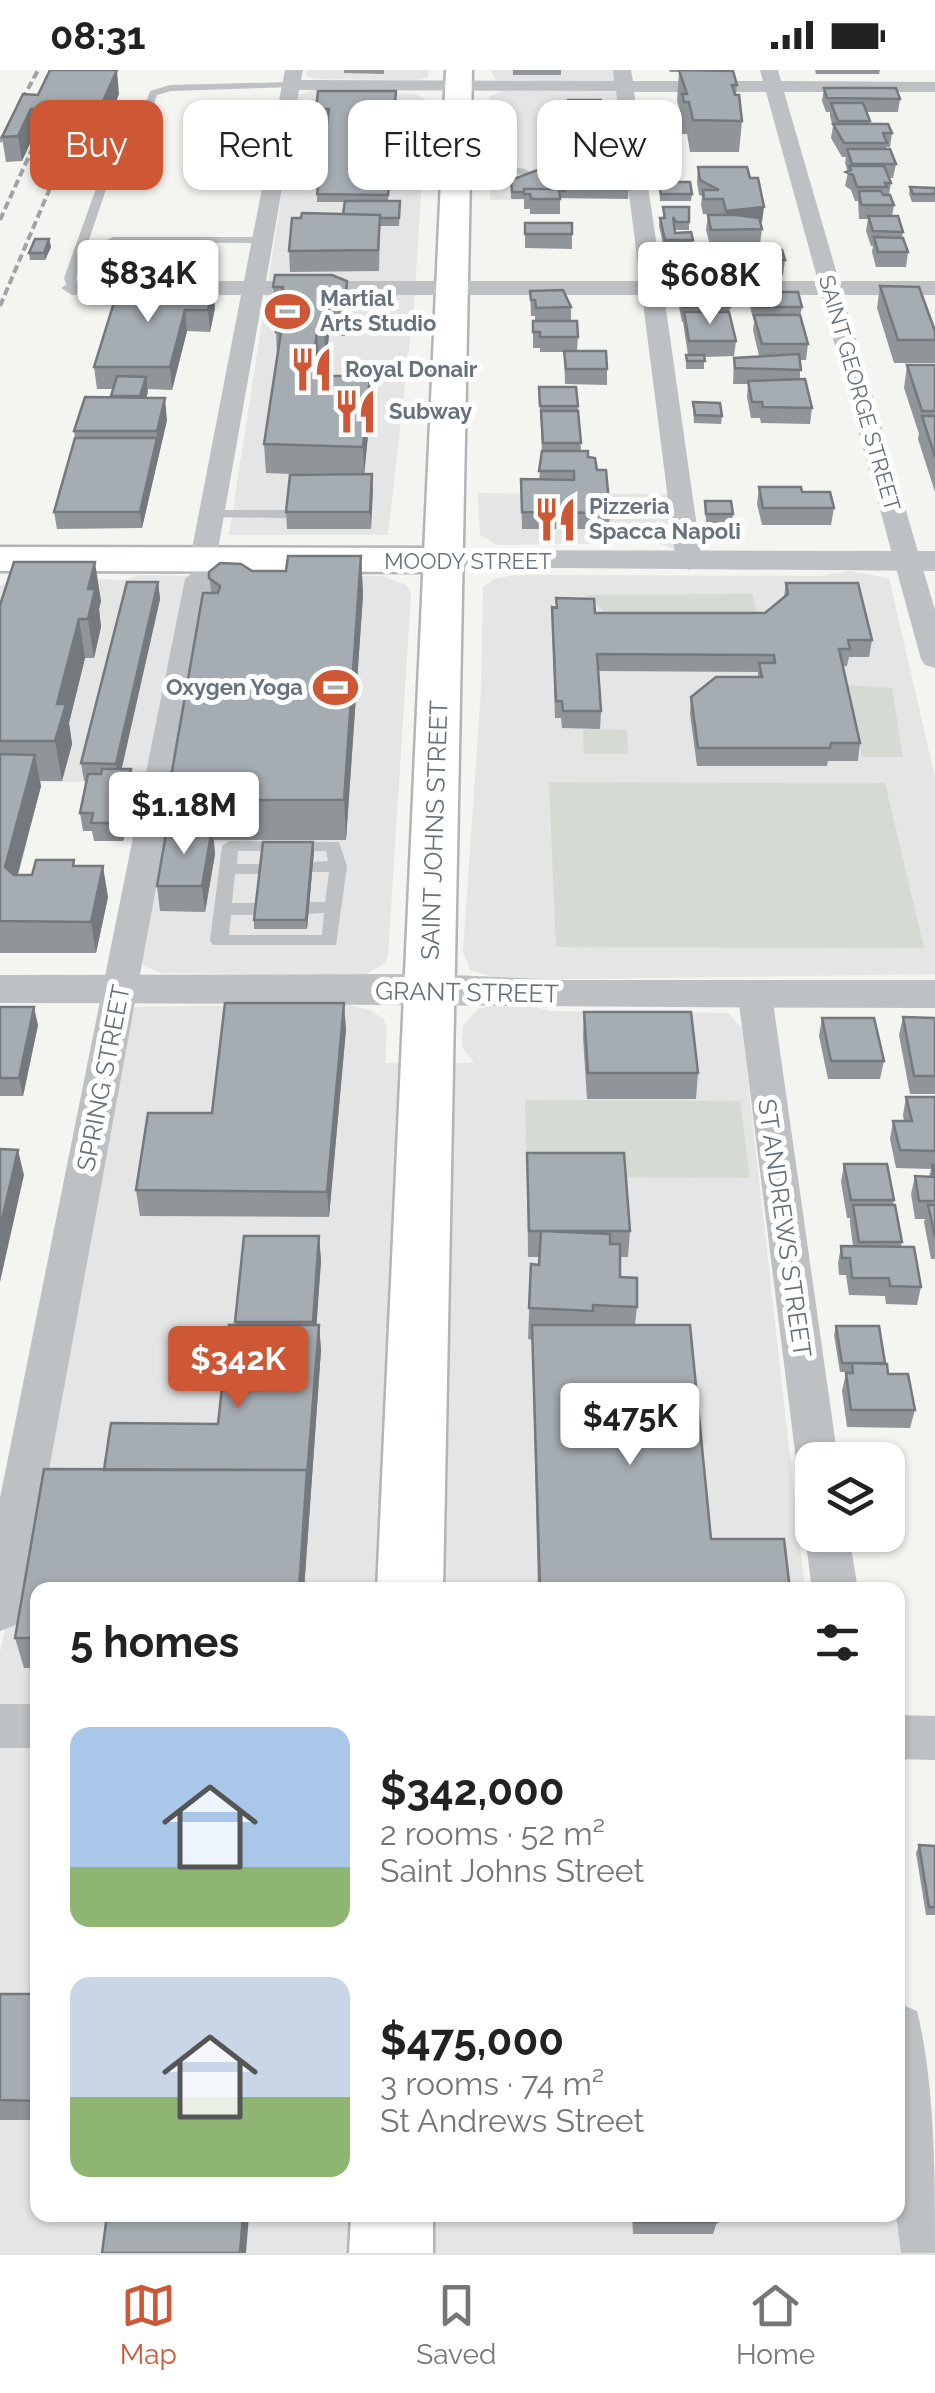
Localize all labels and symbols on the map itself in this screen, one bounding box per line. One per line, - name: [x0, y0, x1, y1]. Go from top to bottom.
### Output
- pin: $834K: [78, 240, 218, 325]
- pin: $608K: [640, 242, 780, 327]
- street label: SAINT GEORGE STREET: [814, 272, 906, 515]
- place label: Martial Arts Studio: [320, 285, 436, 336]
- sports icon: Martial Arts Studio: [263, 287, 311, 335]
- restaurant icon: Royal Donair: [288, 345, 336, 393]
- place label: Royal Donair: [345, 356, 478, 382]
- restaurant icon: Subway: [332, 387, 380, 435]
- place label: Subway: [389, 398, 472, 424]
- place label: Pizzeria Spacca Napoli: [589, 493, 741, 544]
- restaurant icon: Pizzeria Spacca Napoli: [532, 495, 580, 543]
- street label: MOODY STREET: [384, 548, 552, 574]
- sports icon: Oxygen Yoga: [312, 663, 360, 711]
- place label: Oxygen Yoga: [166, 674, 303, 700]
- street label: SAINT JOHNS STREET: [414, 700, 454, 960]
- pin: $1.18M: [103, 772, 265, 857]
- street label: GRANT STREET: [375, 975, 559, 1009]
- street label: SPRING STREET: [70, 982, 136, 1174]
- street label: ST ANDREWS STREET: [752, 1097, 818, 1359]
- pin: $342K: [168, 1326, 308, 1411]
- pin: $475K: [560, 1383, 700, 1468]

